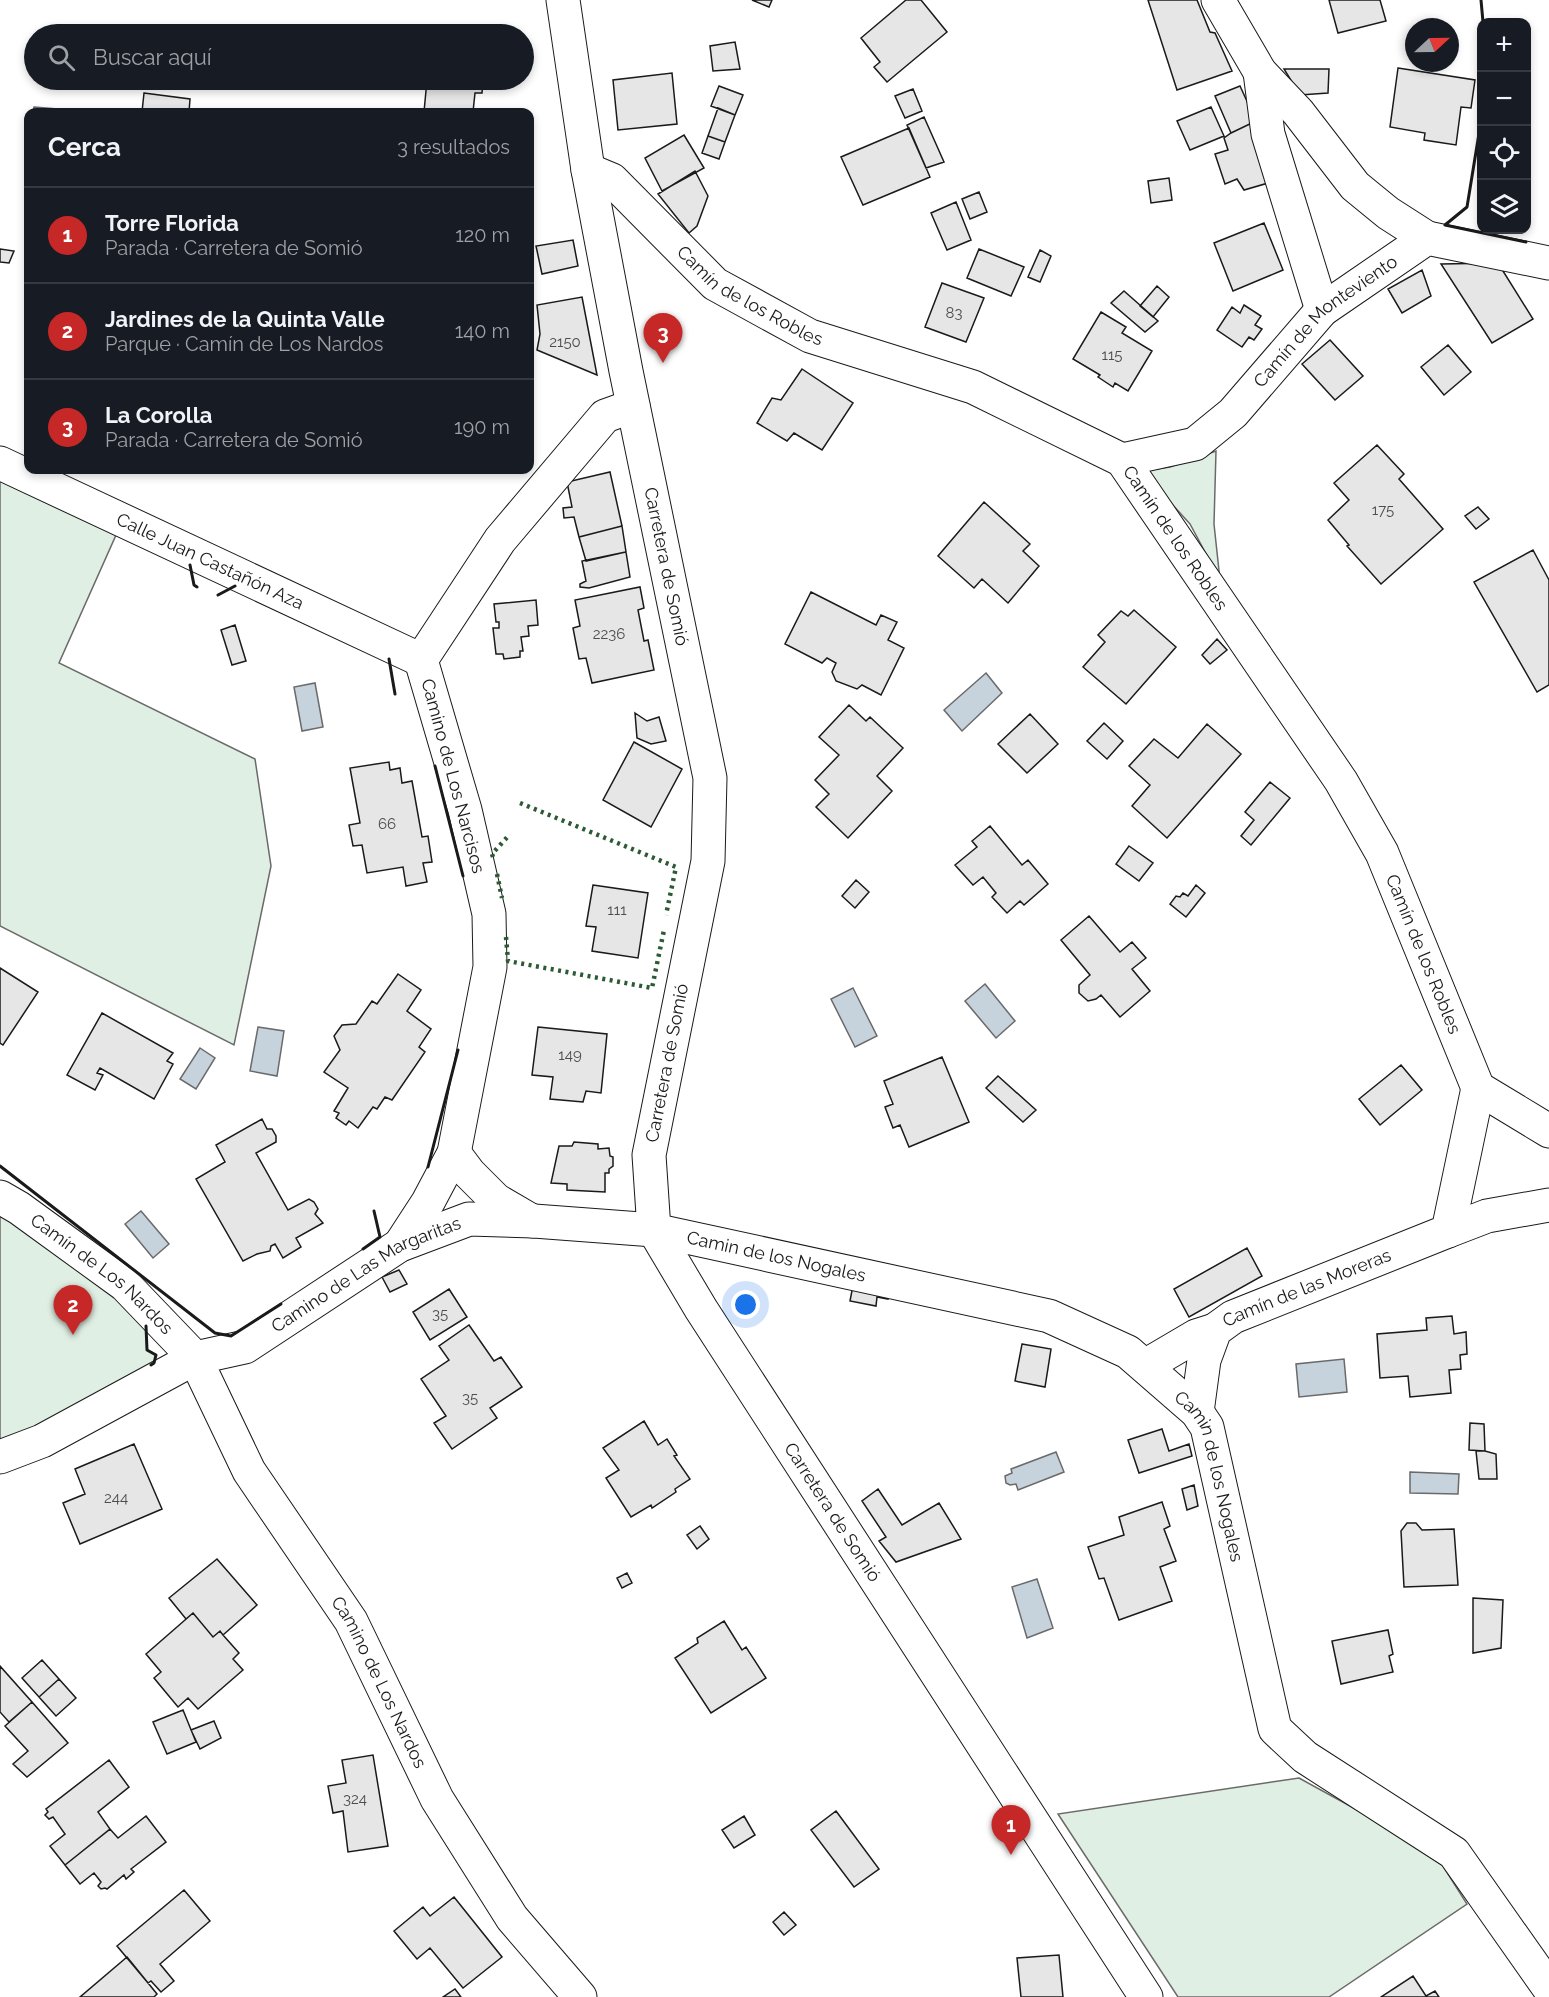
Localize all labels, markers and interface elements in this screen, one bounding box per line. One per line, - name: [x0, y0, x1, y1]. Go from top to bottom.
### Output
- north arrow: [1405, 18, 1459, 72]
- map controls: [1477, 18, 1531, 234]
- button: +: [1477, 18, 1531, 72]
- search box: [24, 24, 534, 90]
- icon: search: [45, 41, 78, 74]
- text: Buscar aquí: [93, 44, 212, 70]
- button: −: [1477, 72, 1531, 126]
- button: locate: [1477, 126, 1531, 180]
- text: Cerca: [48, 132, 121, 162]
- text: 3 resultados: [397, 135, 510, 159]
- button: layers: [1477, 180, 1531, 234]
- text: Torre Florida: [105, 210, 239, 236]
- text: 1: [63, 223, 72, 247]
- text: 120 m: [455, 223, 510, 247]
- text: Parada · Carretera de Somió: [105, 236, 363, 260]
- street label: Camín de los Robles: [673, 241, 826, 349]
- street label: Camín de Monteviento: [1249, 250, 1401, 391]
- house number: 83: [946, 304, 962, 322]
- text: Jardines de la Quinta Valle: [105, 306, 385, 332]
- pin: 3: [644, 314, 682, 363]
- text: 2: [62, 319, 73, 343]
- text: 140 m: [455, 319, 510, 343]
- text: Parque · Camín de Los Nardos: [105, 332, 383, 356]
- house number: 2150: [549, 333, 581, 351]
- house number: 115: [1101, 346, 1123, 364]
- text: La Corolla: [105, 402, 212, 428]
- text: 3: [62, 415, 73, 439]
- text: 190 m: [454, 415, 510, 439]
- text: Parada · Carretera de Somió: [105, 428, 363, 452]
- street label: Camín de los Robles: [1119, 462, 1233, 614]
- street label: Carretera de Somió: [640, 485, 693, 648]
- house number: 175: [1372, 501, 1394, 519]
- street label: Calle Juan Castañón Aza: [113, 508, 307, 614]
- house number: 2236: [593, 625, 625, 643]
- street label: Camino de Los Narcisos: [417, 676, 490, 876]
- house number: 66: [378, 815, 396, 833]
- street label: Camín de los Robles: [1382, 871, 1466, 1037]
- house number: 111: [607, 901, 627, 919]
- street label: Carretera de Somió: [641, 981, 692, 1144]
- house number: 149: [558, 1046, 582, 1064]
- street label: Camín de Los Nardos: [27, 1209, 178, 1339]
- street label: Camino de Las Margaritas: [267, 1212, 464, 1337]
- street label: Camin de los Nogales: [685, 1226, 868, 1286]
- street label: Camín de las Moreras: [1218, 1244, 1394, 1331]
- pin: 2: [54, 1286, 92, 1335]
- your location: [731, 1290, 760, 1319]
- house number: 35: [432, 1305, 448, 1323]
- street label: Camin de los Nogales: [1170, 1386, 1248, 1564]
- house number: 35: [462, 1389, 478, 1407]
- street label: Carretera de Somió: [780, 1439, 886, 1586]
- house number: 244: [104, 1489, 128, 1507]
- street label: Camino de Los Nardos: [327, 1592, 432, 1771]
- house number: 324: [343, 1790, 367, 1808]
- pin: 1: [992, 1806, 1030, 1855]

